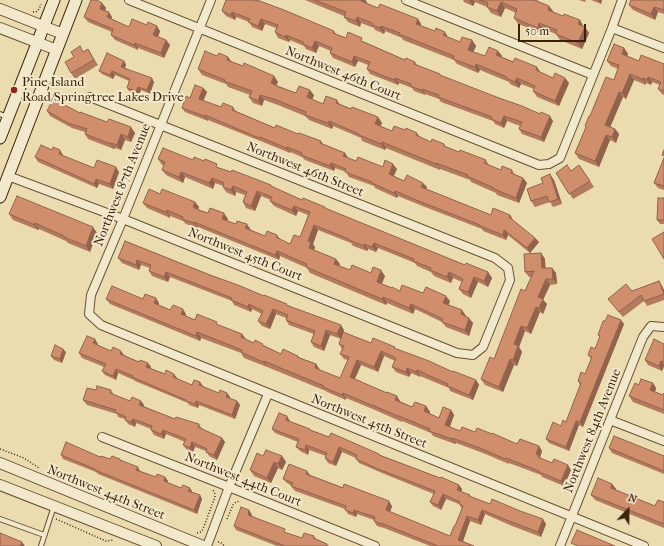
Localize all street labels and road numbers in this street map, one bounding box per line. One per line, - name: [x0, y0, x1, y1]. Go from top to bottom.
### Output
- street label: Northwest 46th Court: [283, 44, 403, 104]
- street label: Northwest 87th Avenue: [91, 121, 155, 249]
- street label: Northwest 46th Street: [244, 139, 366, 201]
- street label: Northwest 45th Court: [186, 225, 304, 285]
- street label: Northwest 84th Avenue: [561, 367, 625, 495]
- street label: Northwest 45th Street: [309, 392, 429, 452]
- street label: Northwest 44th Court: [182, 449, 304, 511]
- street label: Northwest 44th Street: [45, 462, 167, 524]

